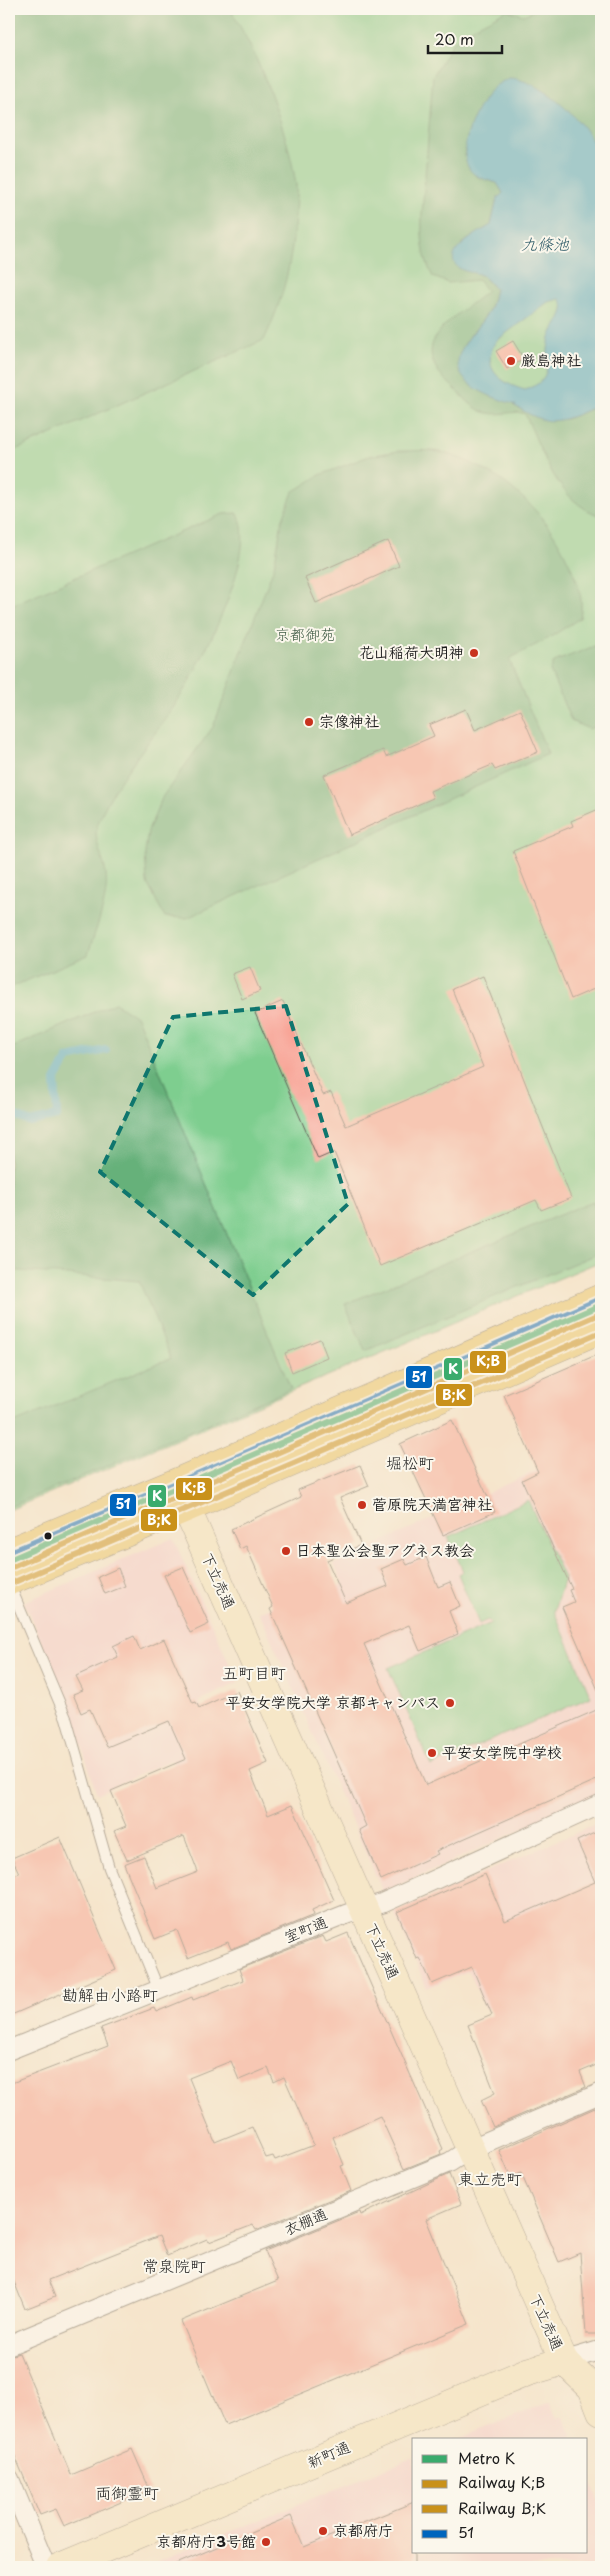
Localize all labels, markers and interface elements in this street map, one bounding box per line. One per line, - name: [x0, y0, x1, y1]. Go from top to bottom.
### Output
- scale bar: [428, 22, 501, 54]
- text: 20 m: [435, 27, 474, 50]
- water label: 九條池: [521, 231, 570, 255]
- place label: 厳島神社: [521, 348, 581, 371]
- marker: 厳島神社: [505, 355, 517, 367]
- park label: 京都御苑: [275, 622, 335, 645]
- place label: 花山稲荷大明神: [359, 640, 464, 663]
- marker: 花山稲荷大明神: [468, 647, 480, 659]
- place label: 宗像神社: [319, 709, 379, 732]
- marker: 宗像神社: [303, 716, 315, 728]
- line badge: K;B: [469, 1350, 507, 1374]
- text: K;B: [476, 1350, 500, 1371]
- line badge: K: [443, 1357, 463, 1381]
- text: K: [448, 1358, 458, 1379]
- line badge: 51: [405, 1365, 433, 1389]
- text: 51: [411, 1366, 427, 1387]
- line badge: B;K: [435, 1383, 473, 1407]
- text: B;K: [442, 1384, 466, 1405]
- district label: 堀松町: [386, 1450, 434, 1474]
- line badge: K;B: [175, 1477, 213, 1501]
- text: K;B: [182, 1477, 206, 1498]
- line badge: K: [147, 1484, 167, 1508]
- text: K: [152, 1485, 162, 1506]
- place label: 菅原院天満宮神社: [372, 1492, 492, 1515]
- line badge: 51: [109, 1493, 137, 1517]
- text: 51: [115, 1493, 131, 1514]
- marker: 菅原院天満宮神社: [356, 1499, 368, 1511]
- line badge: B;K: [140, 1508, 178, 1532]
- text: B;K: [147, 1509, 171, 1530]
- unlabelled marker: [43, 1531, 53, 1541]
- place label: 日本聖公会聖アグネス教会: [296, 1538, 474, 1561]
- marker: 日本聖公会聖アグネス教会: [280, 1545, 292, 1557]
- street label: 下立売通: [197, 1548, 242, 1612]
- district label: 五町目町: [222, 1660, 286, 1684]
- place label: 平安女学院大学 京都キャンパス: [226, 1690, 440, 1713]
- marker: 平安女学院大学 京都キャンパス: [444, 1697, 456, 1709]
- place label: 平安女学院中学校: [442, 1740, 562, 1763]
- marker: 平安女学院中学校: [426, 1747, 438, 1759]
- street label: 室町通: [280, 1910, 331, 1948]
- street label: 下立売通: [361, 1918, 406, 1982]
- district label: 勘解由小路町: [62, 1982, 158, 2006]
- district label: 東立売町: [458, 2166, 522, 2190]
- street label: 衣棚通: [280, 2201, 331, 2240]
- district label: 常泉院町: [142, 2253, 206, 2277]
- street label: 下立売通: [525, 2289, 570, 2353]
- street label: 新町通: [303, 2434, 354, 2473]
- legend: [412, 2438, 588, 2554]
- text: Metro K: [458, 2446, 515, 2469]
- text: Railway K;B: [458, 2470, 545, 2493]
- district label: 両御霊町: [95, 2480, 159, 2504]
- text: Railway B;K: [458, 2496, 546, 2519]
- place label: 京都府庁: [333, 2518, 393, 2541]
- text: 51: [458, 2520, 474, 2543]
- marker: 京都府庁: [317, 2525, 329, 2537]
- place label: 京都府庁3号館: [156, 2529, 256, 2552]
- marker: 京都府庁3号館: [260, 2536, 272, 2548]

